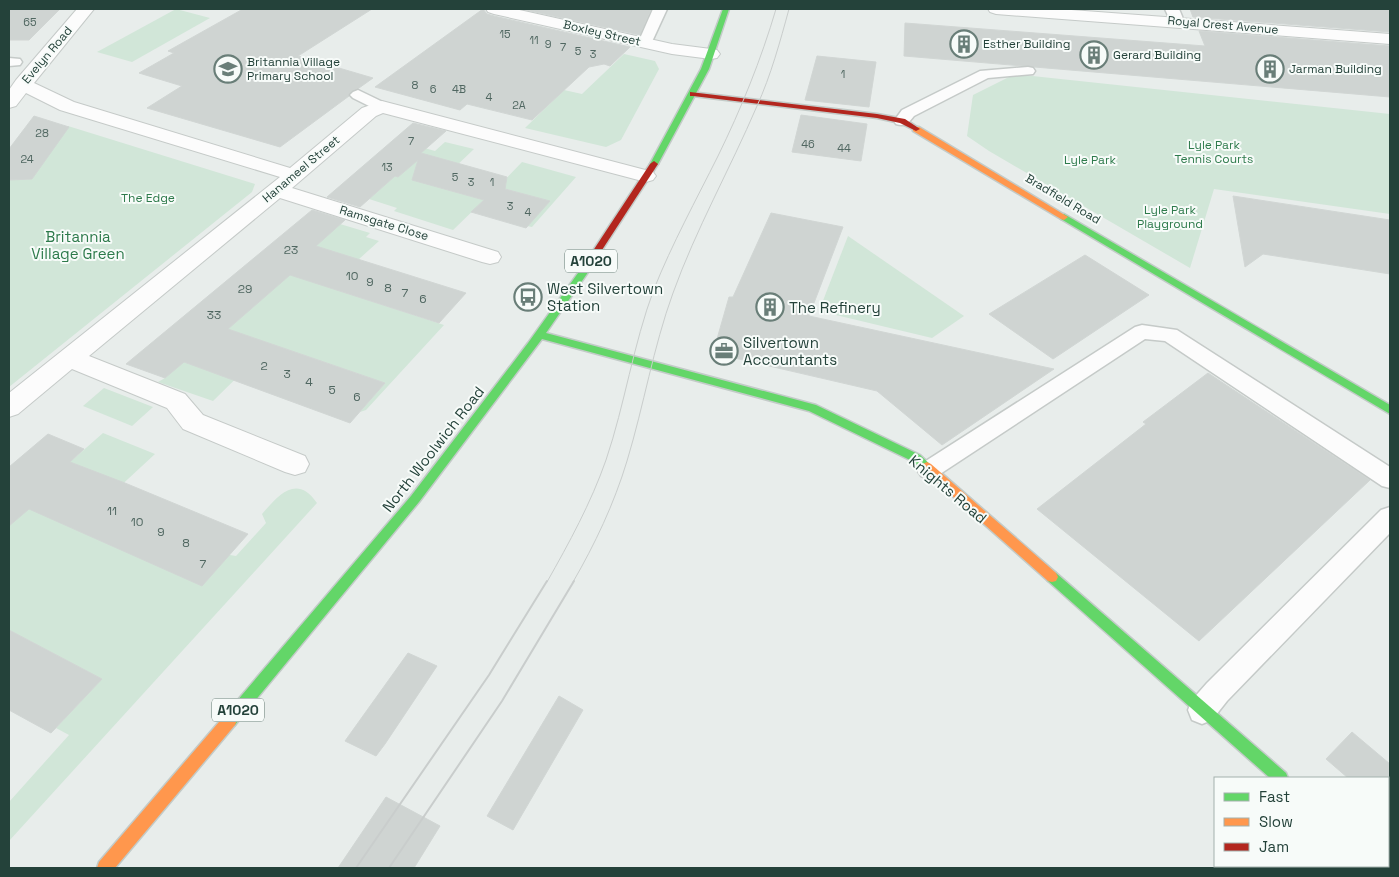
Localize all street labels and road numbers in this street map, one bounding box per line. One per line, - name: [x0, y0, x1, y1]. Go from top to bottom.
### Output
- street label: Royal Crest Avenue: [1167, 12, 1279, 38]
- street label: Boxley Street: [562, 16, 642, 50]
- street label: Evelyn Road: [18, 23, 76, 87]
- street label: Hanameel Street: [259, 132, 343, 206]
- street label: Bradfield Road: [1022, 170, 1104, 228]
- street label: Ramsgate Close: [338, 202, 430, 244]
- road number: A1020: [565, 250, 617, 272]
- street label: North Woolwich Road: [378, 382, 488, 516]
- street label: Knights Road: [905, 451, 991, 527]
- road number: A1020: [212, 698, 264, 722]

